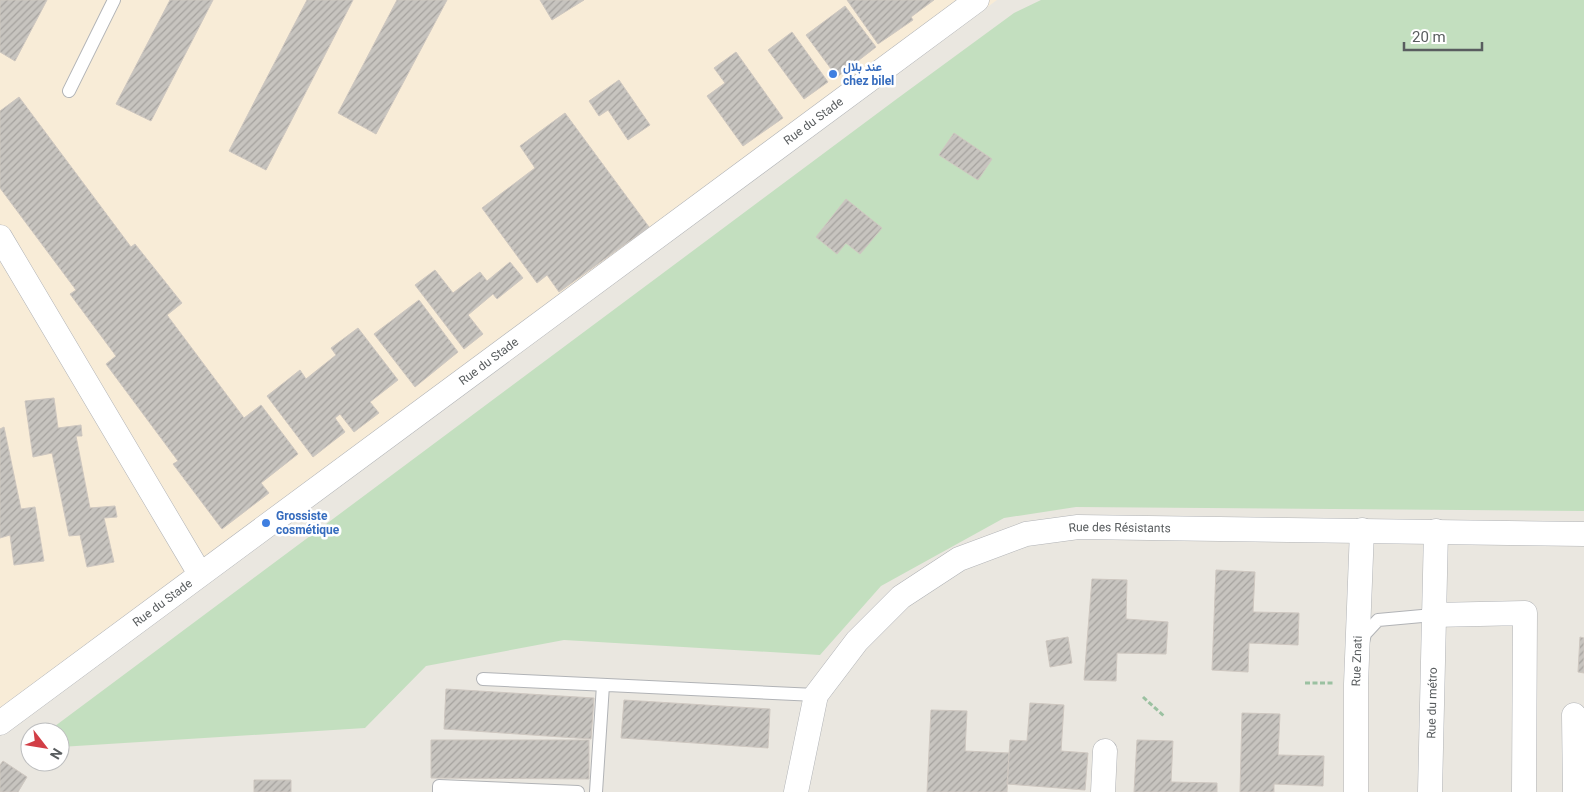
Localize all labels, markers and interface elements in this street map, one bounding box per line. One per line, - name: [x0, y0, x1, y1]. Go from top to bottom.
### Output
- scale bar: [1404, 20, 1482, 52]
- text: 20 m: [1412, 28, 1446, 46]
- place label: عند بلال chez bilel: [843, 60, 894, 88]
- marker: عند بلال chez bilel: [827, 68, 839, 80]
- street label: Rue du Stade: [781, 94, 846, 148]
- street label: Rue du Stade: [456, 335, 521, 388]
- place label: Grossiste cosmétique: [276, 509, 340, 537]
- marker: Grossiste cosmétique: [260, 517, 272, 529]
- street label: Rue des Résistants: [1068, 520, 1171, 535]
- street label: Rue du Stade: [130, 576, 195, 629]
- street label: Rue Znati: [1349, 635, 1365, 687]
- street label: Rue du métro: [1424, 667, 1440, 739]
- north arrow: [20, 722, 70, 772]
- text: N: [47, 745, 66, 762]

